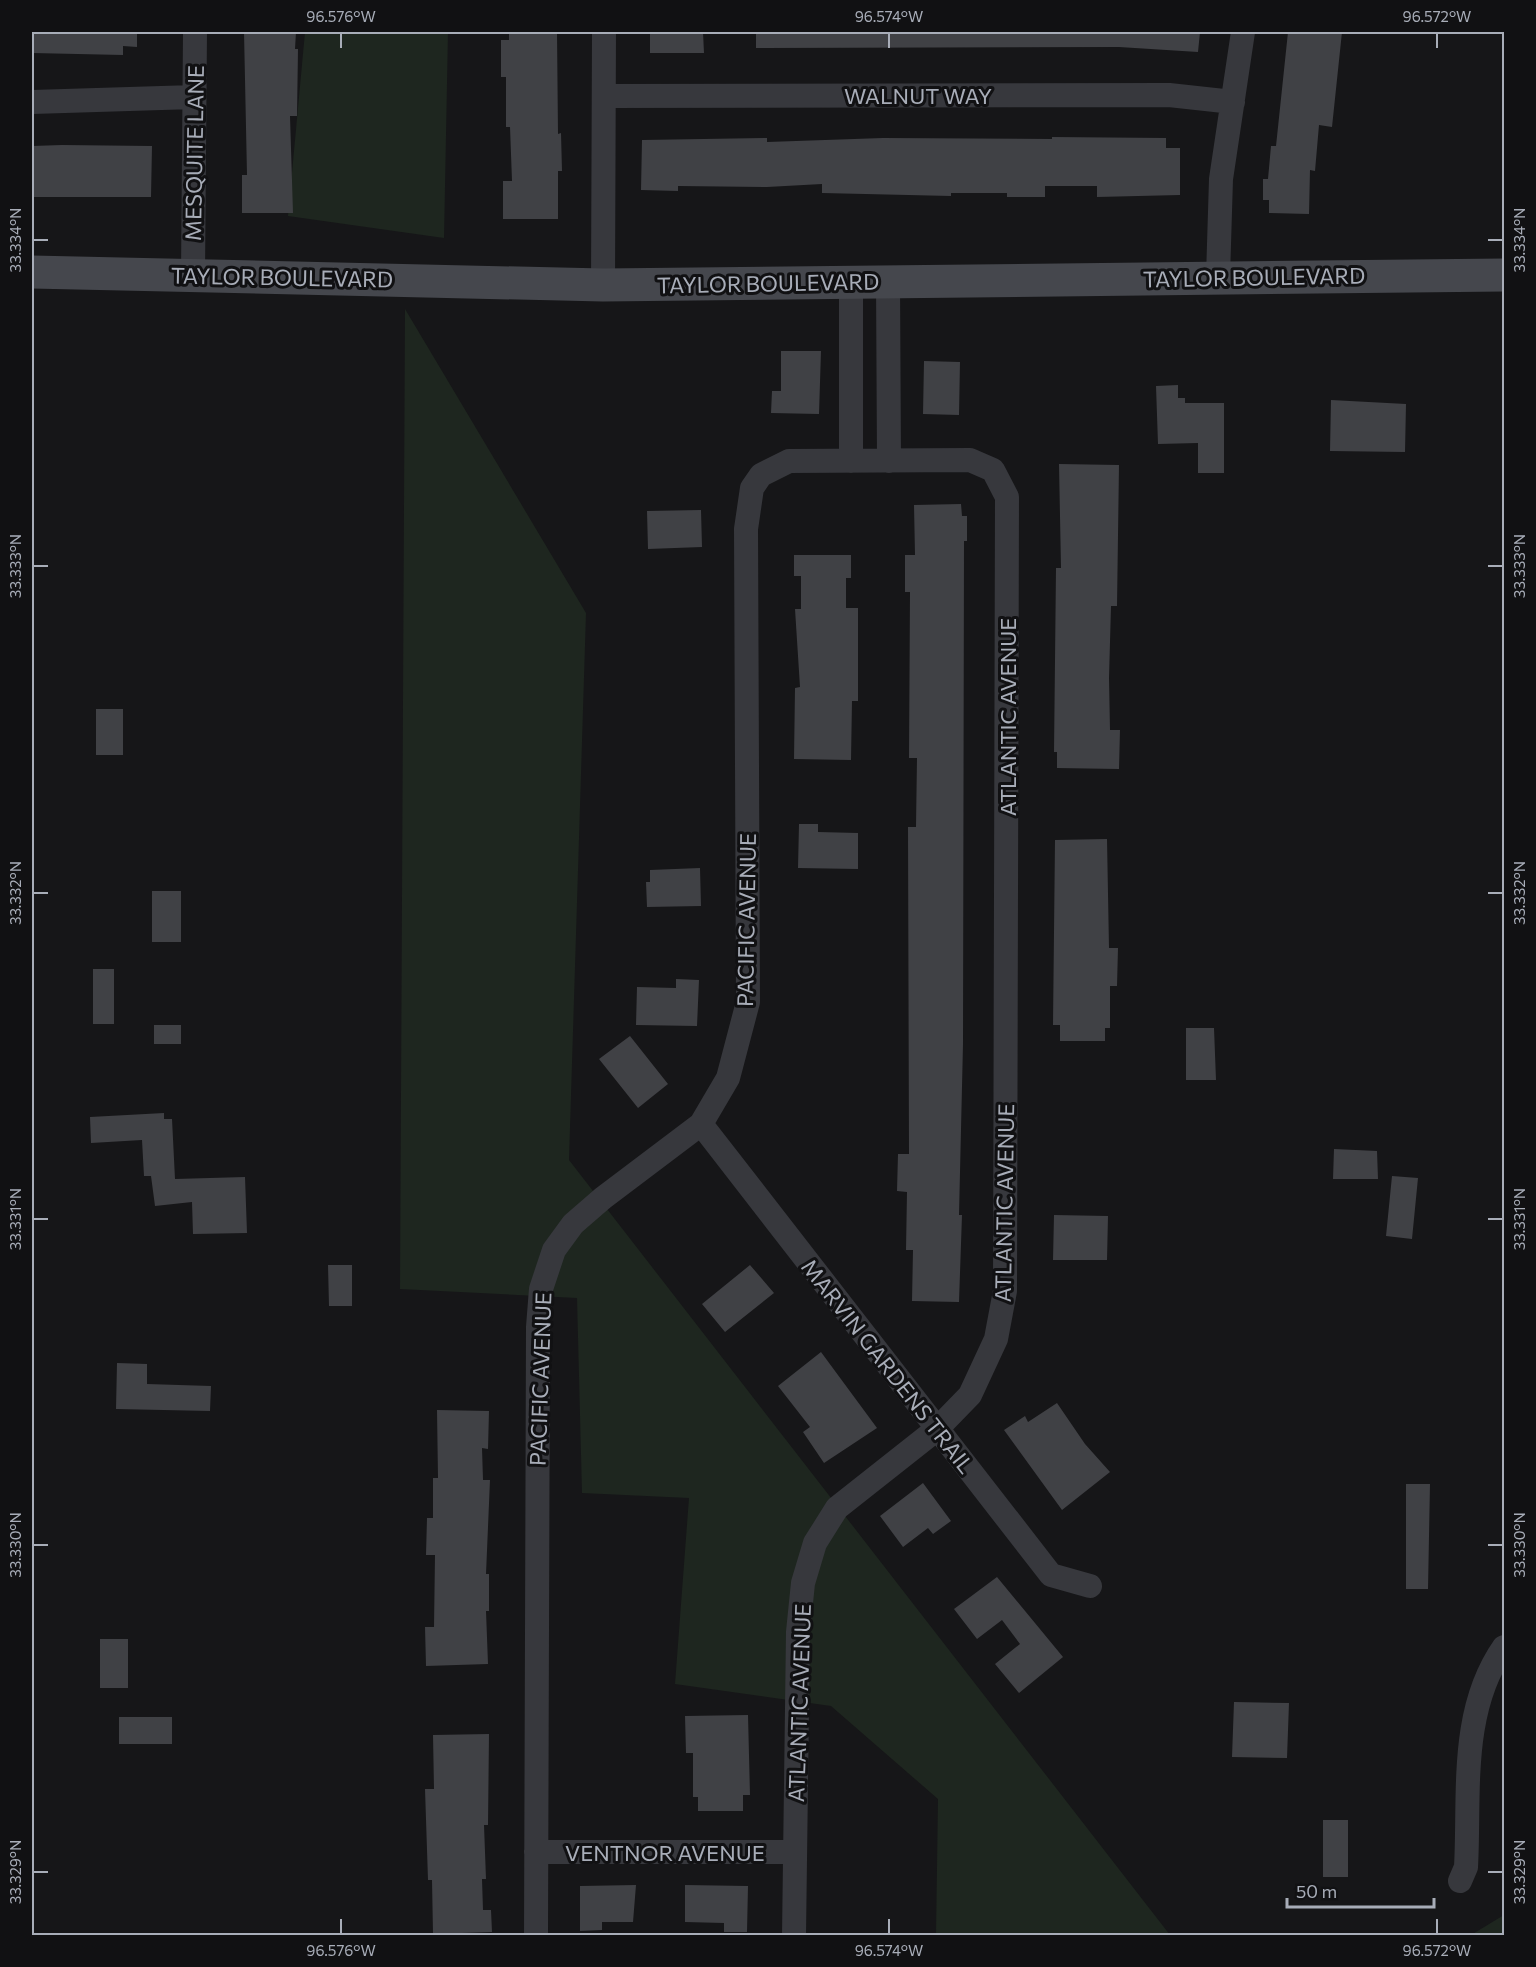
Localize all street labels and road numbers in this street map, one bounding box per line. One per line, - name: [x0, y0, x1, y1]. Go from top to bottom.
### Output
- street label: MESQUITE LANE: [179, 65, 209, 241]
- street label: WALNUT WAY: [844, 82, 992, 109]
- street label: TAYLOR BOULEVARD: [171, 262, 393, 292]
- street label: TAYLOR BOULEVARD: [1143, 262, 1365, 292]
- street label: TAYLOR BOULEVARD: [657, 268, 879, 298]
- street label: ATLANTIC AVENUE: [994, 618, 1021, 816]
- street label: PACIFIC AVENUE: [731, 833, 761, 1007]
- street label: ATLANTIC AVENUE: [989, 1103, 1019, 1303]
- street label: MARVIN GARDENS TRAIL: [796, 1254, 980, 1478]
- street label: PACIFIC AVENUE: [523, 1292, 557, 1466]
- street label: ATLANTIC AVENUE: [782, 1603, 816, 1803]
- street label: VENTNOR AVENUE: [565, 1839, 765, 1866]

